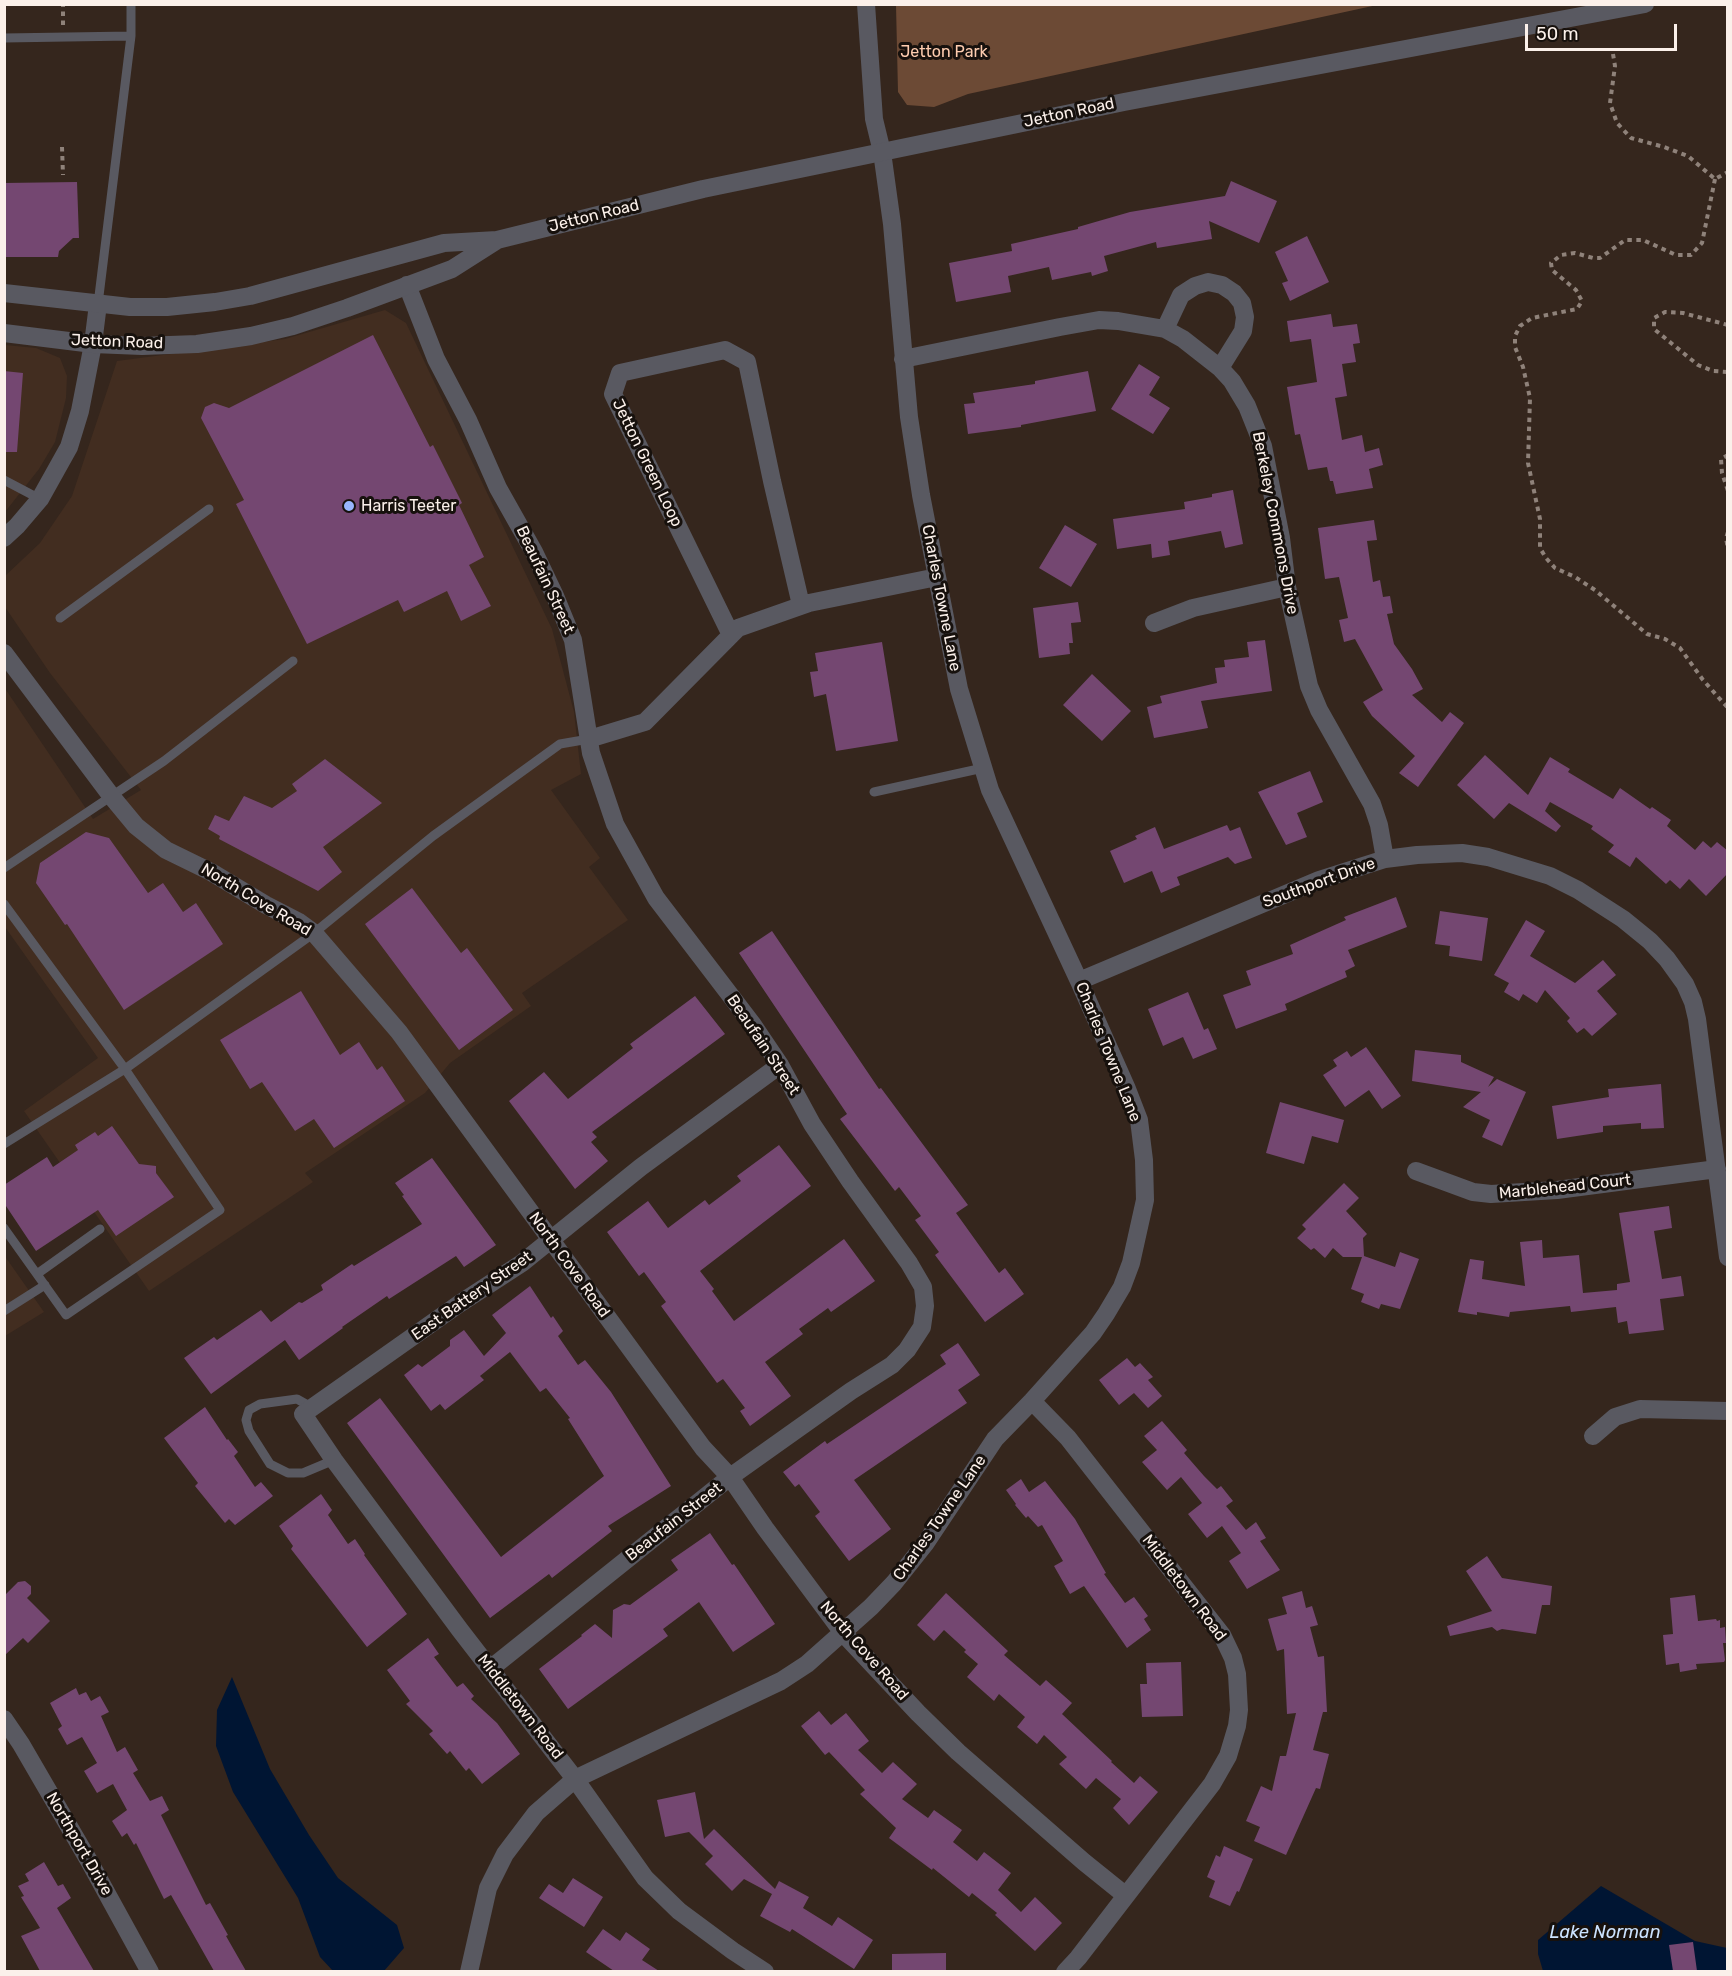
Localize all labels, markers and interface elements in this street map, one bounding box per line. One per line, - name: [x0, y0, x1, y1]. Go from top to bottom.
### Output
- scale bar: [1528, 12, 1680, 50]
- text: 50 m: [1536, 23, 1579, 45]
- park label: Jetton Park: [900, 42, 988, 62]
- street label: Jetton Road: [1022, 94, 1116, 132]
- street label: Jetton Road: [547, 196, 641, 236]
- street label: Jetton Road: [71, 331, 163, 353]
- street label: Jetton Green Loop: [608, 396, 686, 530]
- street label: Berkeley Commons Drive: [1248, 430, 1302, 616]
- place label: Harris Teeter: [361, 496, 456, 516]
- marker: Harris Teeter: [342, 499, 356, 513]
- street label: Beaufain Street: [512, 523, 578, 637]
- street label: Charles Towne Lane: [917, 523, 965, 673]
- street label: Southport Drive: [1260, 854, 1378, 912]
- street label: North Cove Road: [197, 860, 315, 940]
- street label: Charles Towne Lane: [1071, 979, 1145, 1125]
- street label: Beaufain Street: [722, 991, 804, 1099]
- street label: Marblehead Court: [1498, 1171, 1632, 1203]
- street label: North Cove Road: [524, 1209, 614, 1321]
- street label: East Battery Street: [408, 1247, 536, 1345]
- street label: Charles Towne Lane: [889, 1452, 991, 1584]
- street label: Beaufain Street: [622, 1479, 726, 1565]
- street label: Middletown Road: [1138, 1531, 1230, 1645]
- street label: North Cove Road: [816, 1597, 912, 1705]
- street label: Middletown Road: [473, 1651, 567, 1763]
- street label: Northport Drive: [42, 1789, 116, 1899]
- water label: Lake Norman: [1549, 1922, 1661, 1944]

